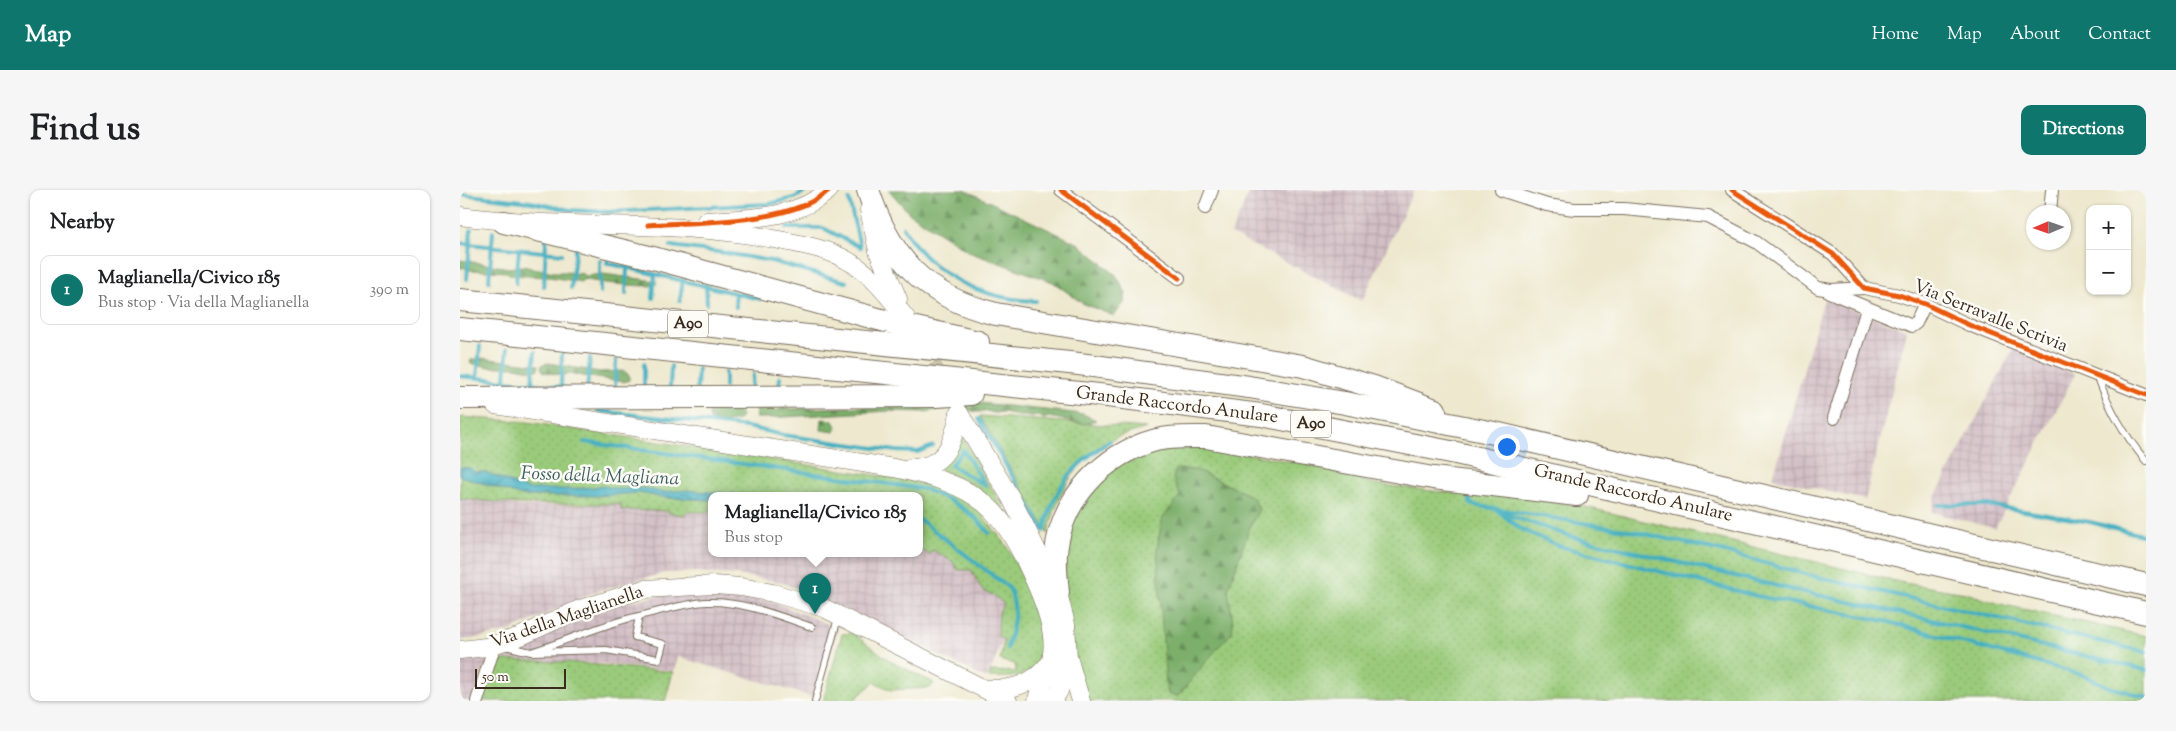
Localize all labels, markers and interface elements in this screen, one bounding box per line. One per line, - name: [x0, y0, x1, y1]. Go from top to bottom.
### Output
- text: Map: [25, 18, 71, 52]
- text: Home: [1872, 22, 1919, 48]
- text: Map: [1947, 22, 1982, 48]
- text: About: [2010, 22, 2060, 48]
- text: Contact: [2088, 22, 2151, 48]
- text: Find us: [30, 105, 140, 156]
- button: Directions: [2021, 105, 2146, 155]
- north arrow: [2026, 205, 2071, 250]
- map controls: [2086, 205, 2131, 295]
- button: +: [2086, 205, 2131, 250]
- text: Nearby: [50, 208, 115, 238]
- button: −: [2086, 250, 2131, 295]
- text: Maglianella/Civico 185: [98, 265, 280, 292]
- street label: Via Serravalle Scrivia: [1909, 274, 2071, 360]
- text: 1: [64, 279, 70, 302]
- text: 390 m: [370, 279, 409, 302]
- text: Bus stop · Via della Maglianella: [98, 292, 309, 315]
- road number: A90: [668, 310, 708, 338]
- street label: Grande Raccordo Anulare: [1074, 381, 1280, 431]
- road number: A90: [1291, 410, 1331, 438]
- your location: [1494, 434, 1520, 460]
- street label: Grande Raccordo Anulare: [1531, 458, 1735, 530]
- water label: Fosso della Magliana: [520, 461, 680, 493]
- popup: [708, 492, 923, 557]
- text: Maglianella/Civico 185: [725, 500, 906, 527]
- text: Bus stop: [725, 527, 783, 550]
- pin: 1: [799, 573, 831, 614]
- street label: Via della Maglianella: [487, 580, 647, 656]
- scale bar: [475, 666, 566, 689]
- text: 50 m: [482, 668, 509, 688]

